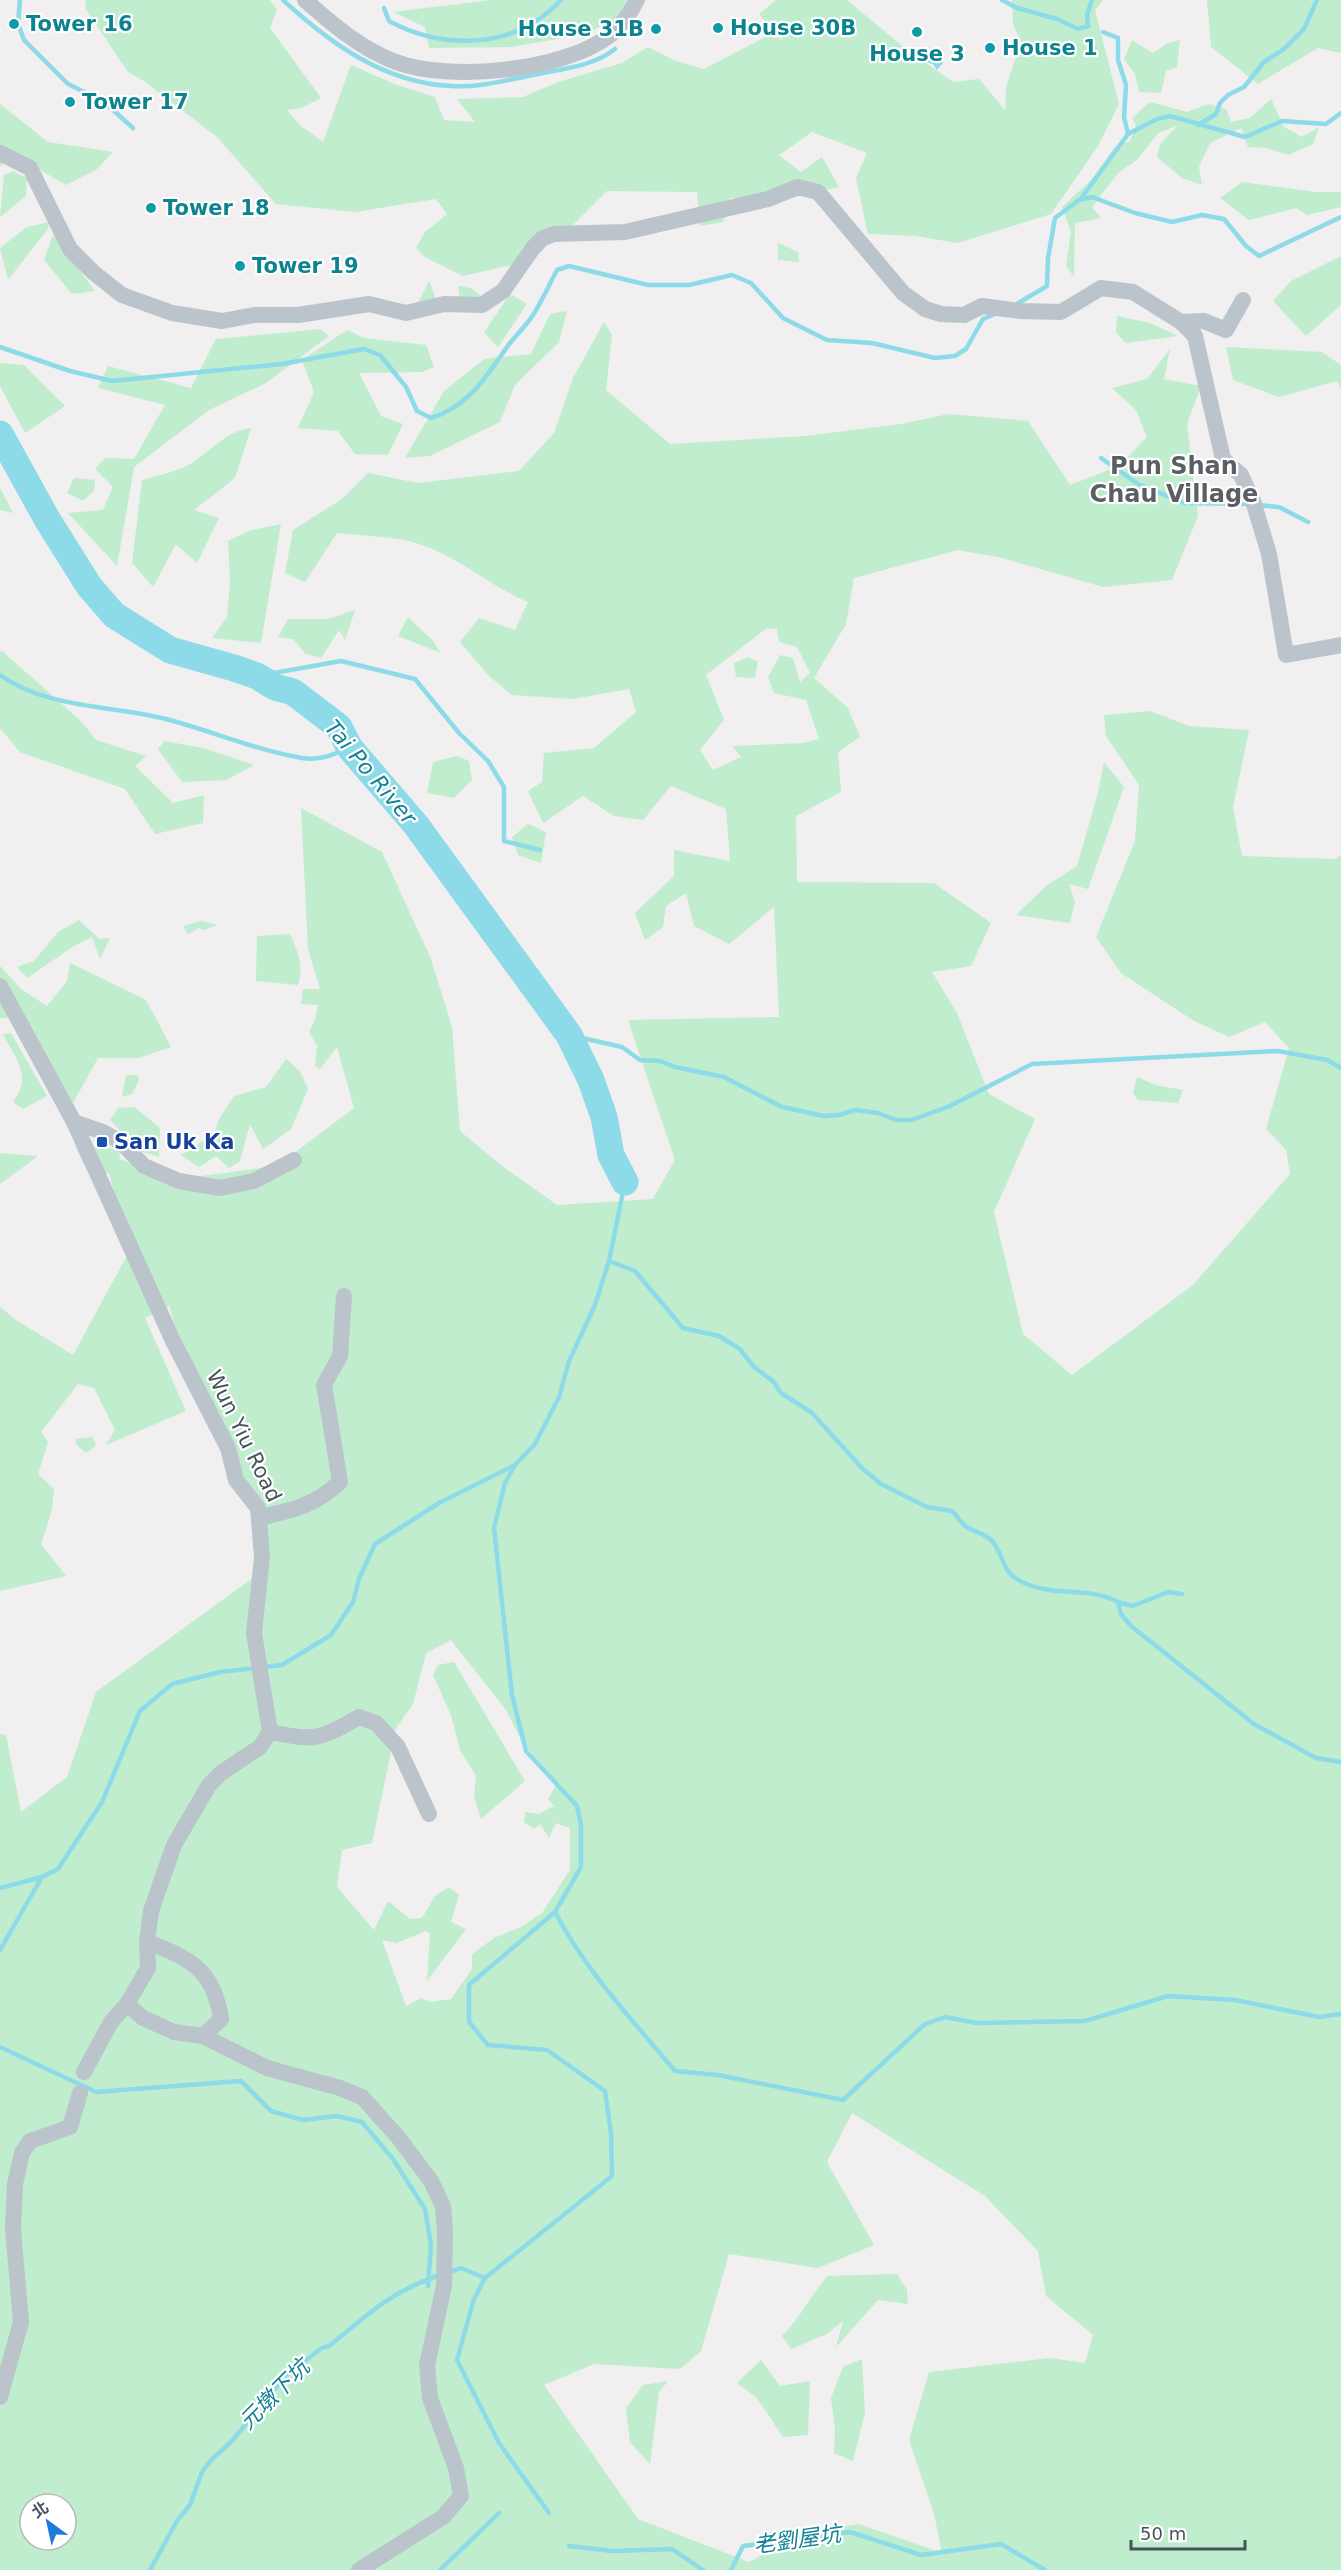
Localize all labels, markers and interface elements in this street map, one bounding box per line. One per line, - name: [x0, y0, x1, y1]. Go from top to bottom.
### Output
- place label: Tower 16: [26, 12, 133, 36]
- place label: House 30B: [730, 16, 856, 40]
- marker: Tower 16: [7, 17, 21, 31]
- place label: House 31B: [518, 17, 644, 41]
- marker: House 30B: [711, 21, 725, 35]
- marker: House 31B: [649, 22, 663, 36]
- marker: House 3: [910, 25, 924, 39]
- place label: House 1: [1002, 36, 1098, 60]
- marker: House 1: [983, 41, 997, 55]
- place label: House 3: [869, 42, 965, 66]
- place label: Tower 17: [82, 90, 189, 114]
- marker: Tower 17: [63, 95, 77, 109]
- place label: Tower 18: [163, 196, 270, 220]
- marker: Tower 18: [144, 201, 158, 215]
- place label: Tower 19: [252, 254, 359, 278]
- marker: Tower 19: [233, 259, 247, 273]
- district label: Pun Shan Chau Village: [1090, 452, 1258, 508]
- water label: Tai Po River: [320, 715, 423, 831]
- place label: San Uk Ka: [114, 1130, 234, 1154]
- marker: San Uk Ka: [95, 1135, 109, 1149]
- street label: Wun Yiu Road: [202, 1366, 286, 1506]
- water label: 元墩下坑: [234, 2352, 316, 2434]
- north arrow: [18, 2492, 78, 2552]
- text: 北: [28, 2498, 52, 2522]
- scale bar: [1131, 2513, 1245, 2551]
- water label: 老劉屋坑: [752, 2521, 845, 2558]
- text: 50 m: [1140, 2523, 1186, 2544]

